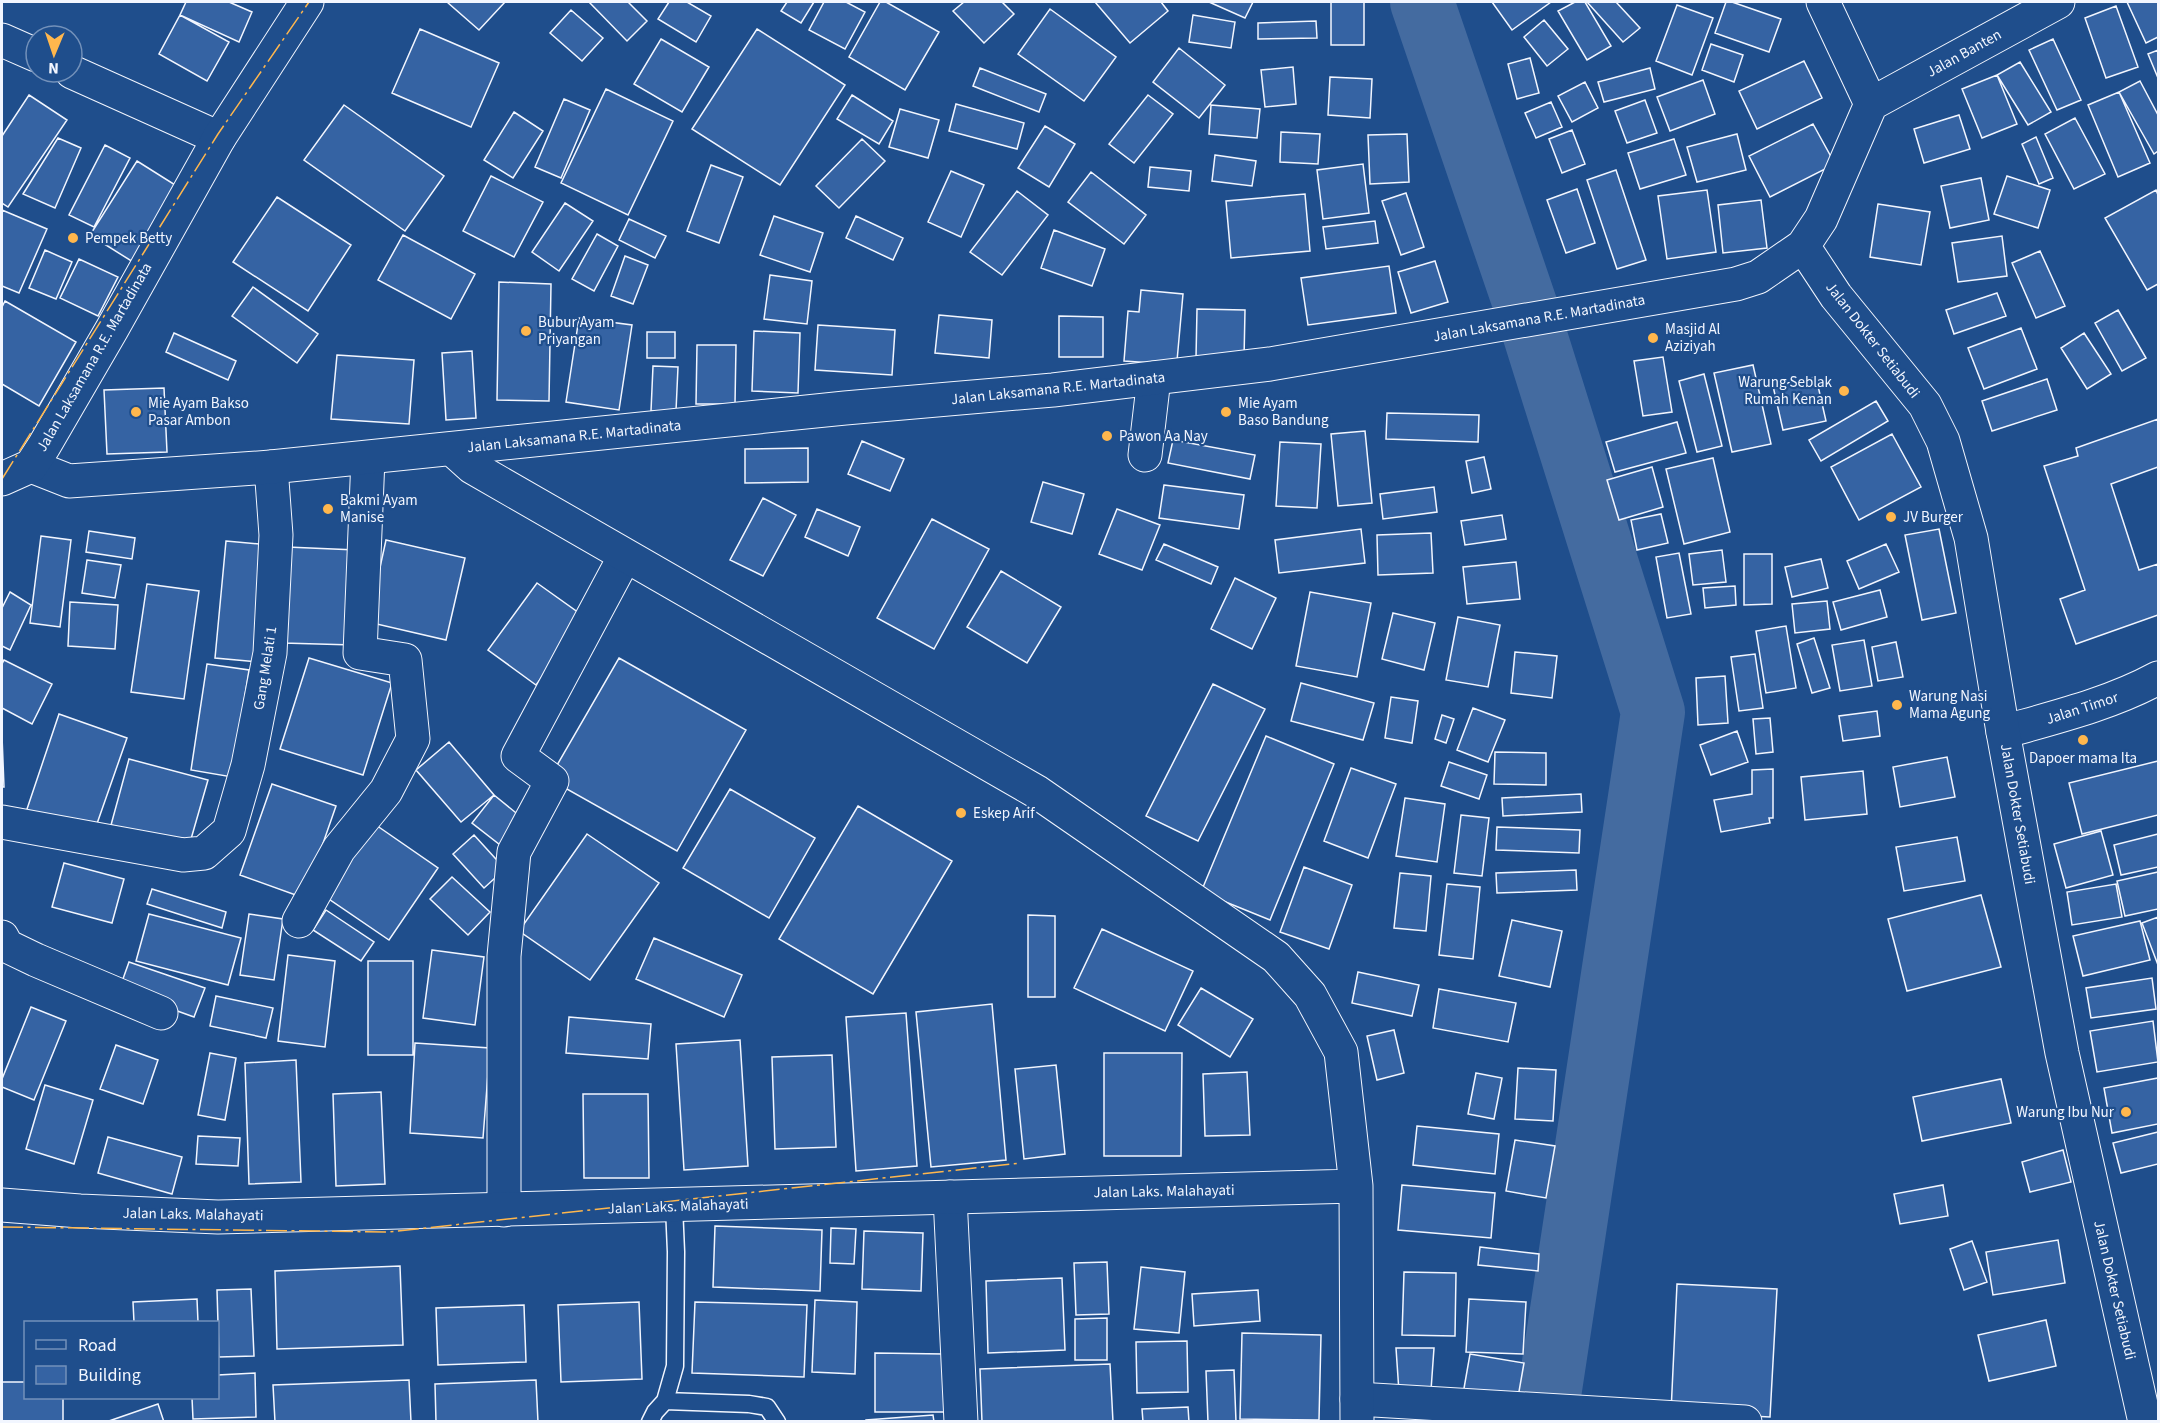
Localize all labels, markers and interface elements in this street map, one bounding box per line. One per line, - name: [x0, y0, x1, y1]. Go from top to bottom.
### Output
- north arrow: [24, 24, 84, 84]
- street label: Jalan Banten: [1923, 24, 2005, 83]
- text: N: [48, 57, 59, 79]
- place label: Pempek Betty: [85, 228, 172, 249]
- marker: Pempek Betty: [66, 231, 80, 245]
- street label: Jalan Laksamana R.E. Martadinata: [32, 259, 157, 456]
- street label: Jalan Dokter Setiabudi: [1820, 278, 1925, 403]
- street label: Jalan Laksamana R.E. Martadinata: [1431, 289, 1647, 348]
- place label: Bubur Ayam Priyangan: [538, 312, 614, 350]
- place label: Masjid Al Aziziyah: [1665, 319, 1721, 357]
- marker: Bubur Ayam Priyangan: [519, 324, 533, 338]
- marker: Masjid Al Aziziyah: [1646, 331, 1660, 345]
- street label: Jalan Laksamana R.E. Martadinata: [950, 367, 1166, 410]
- place label: Warung Seblak Rumah Kenan: [1738, 372, 1833, 410]
- marker: Warung Seblak Rumah Kenan: [1837, 384, 1851, 398]
- place label: Mie Ayam Bakso Pasar Ambon: [148, 393, 249, 431]
- place label: Mie Ayam Baso Bandung: [1238, 393, 1329, 431]
- marker: Mie Ayam Bakso Pasar Ambon: [129, 405, 143, 419]
- marker: Mie Ayam Baso Bandung: [1219, 405, 1233, 419]
- street label: Jalan Laksamana R.E. Martadinata: [466, 415, 682, 458]
- place label: Pawon Aa Nay: [1119, 426, 1208, 447]
- marker: Pawon Aa Nay: [1100, 429, 1114, 443]
- place label: Bakmi Ayam Manise: [340, 490, 418, 528]
- marker: Bakmi Ayam Manise: [321, 502, 335, 516]
- place label: JV Burger: [1903, 507, 1964, 528]
- marker: JV Burger: [1884, 510, 1898, 524]
- street label: Gang Melati 1: [249, 625, 282, 711]
- place label: Warung Nasi Mama Agung: [1909, 686, 1991, 724]
- street label: Jalan Timor: [2043, 687, 2122, 730]
- marker: Warung Nasi Mama Agung: [1890, 698, 1904, 712]
- marker: Dapoer mama Ita: [2076, 733, 2090, 747]
- street label: Jalan Dokter Setiabudi: [1995, 742, 2040, 886]
- place label: Dapoer mama Ita: [2029, 748, 2137, 769]
- place label: Eskep Arif: [973, 803, 1035, 824]
- marker: Eskep Arif: [954, 806, 968, 820]
- place label: Warung Ibu Nur: [2016, 1102, 2115, 1123]
- marker: Warung Ibu Nur: [2119, 1105, 2133, 1119]
- street label: Jalan Laks. Malahayati: [1093, 1180, 1235, 1203]
- street label: Jalan Laks. Malahayati: [607, 1194, 749, 1219]
- street label: Jalan Laks. Malahayati: [122, 1203, 264, 1226]
- street label: Jalan Dokter Setiabudi: [2088, 1218, 2141, 1362]
- legend: [24, 1321, 219, 1399]
- text: Road: [78, 1333, 117, 1358]
- text: Building: [78, 1363, 141, 1388]

